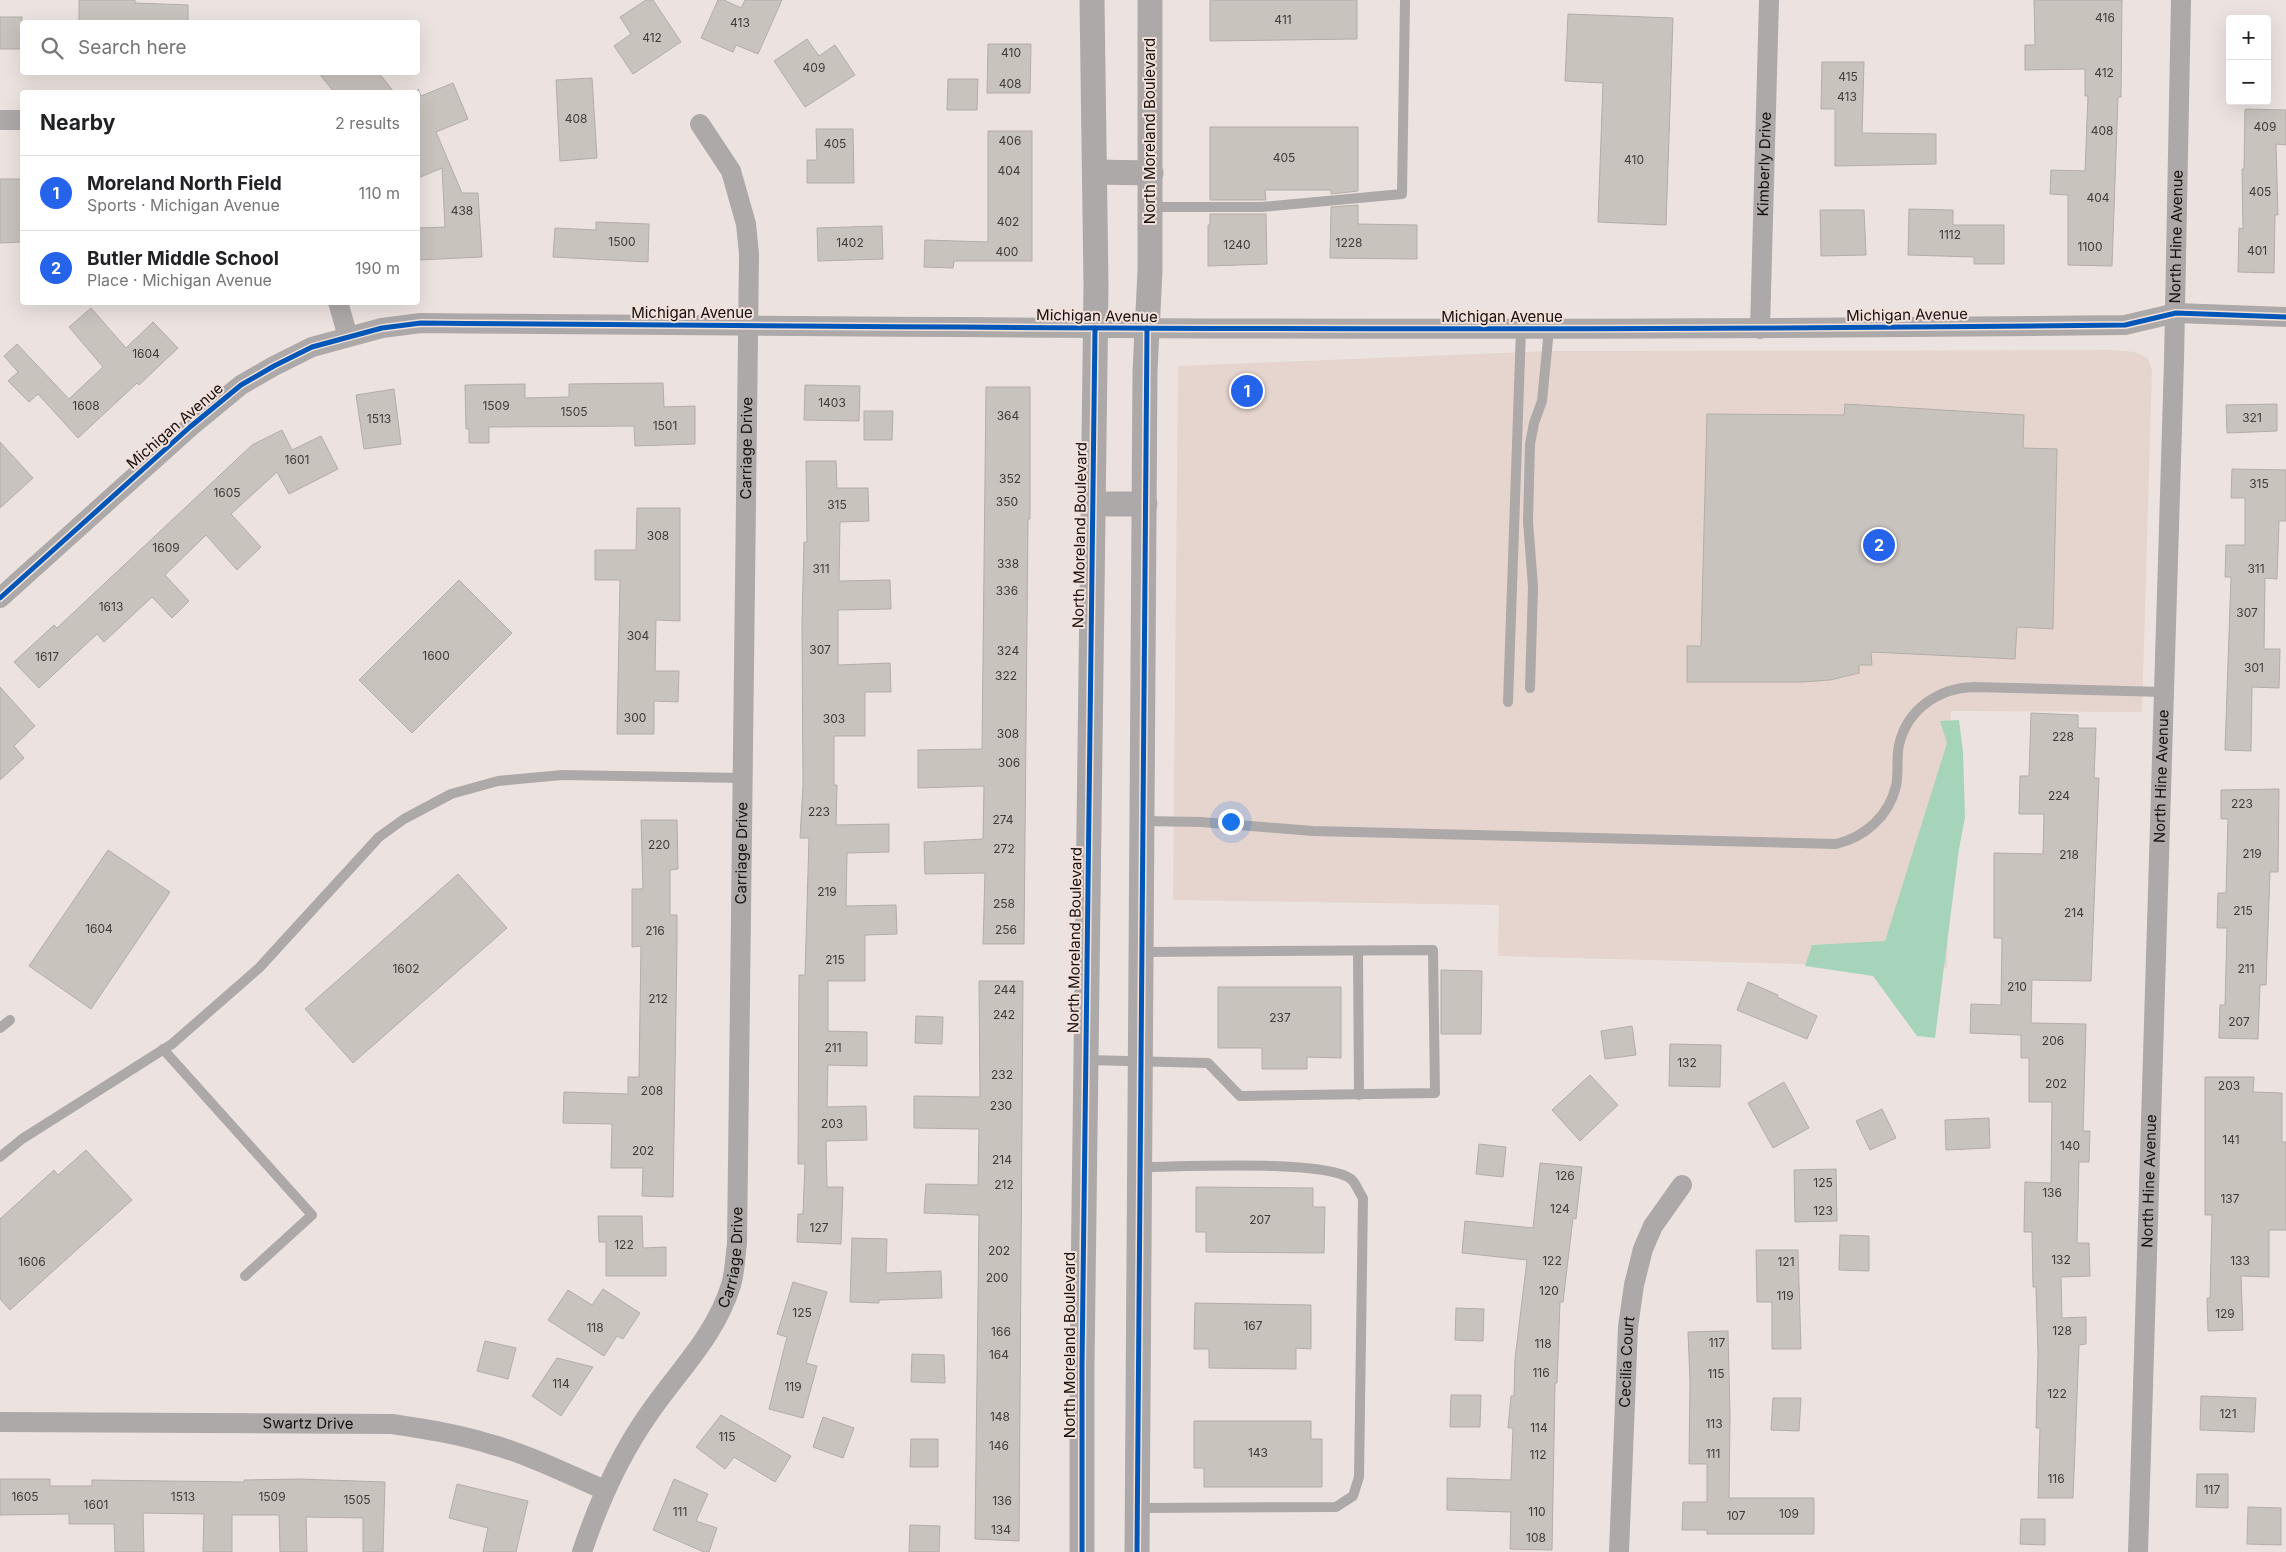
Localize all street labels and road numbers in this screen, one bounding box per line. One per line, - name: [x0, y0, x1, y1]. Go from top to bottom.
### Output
- street label: North Moreland Boulevard: [1140, 38, 1159, 224]
- street label: Kimberly Drive: [1753, 112, 1775, 217]
- street label: North Hine Avenue: [2165, 170, 2187, 304]
- street label: Michigan Avenue: [631, 303, 753, 322]
- street label: Michigan Avenue: [1846, 304, 1968, 325]
- street label: Michigan Avenue: [1036, 305, 1158, 326]
- street label: Michigan Avenue: [1441, 307, 1563, 326]
- street label: Michigan Avenue: [123, 379, 227, 473]
- street label: Carriage Drive: [736, 397, 756, 500]
- street label: North Moreland Boulevard: [1068, 442, 1091, 628]
- street label: North Hine Avenue: [2149, 709, 2172, 843]
- street label: Carriage Drive: [731, 802, 751, 905]
- street label: North Moreland Boulevard: [1063, 847, 1086, 1033]
- street label: North Hine Avenue: [2137, 1114, 2160, 1248]
- street label: Carriage Drive: [713, 1207, 746, 1311]
- street label: North Moreland Boulevard: [1060, 1252, 1079, 1438]
- street label: Cecilia Court: [1615, 1315, 1638, 1408]
- street label: Swartz Drive: [262, 1413, 354, 1433]

